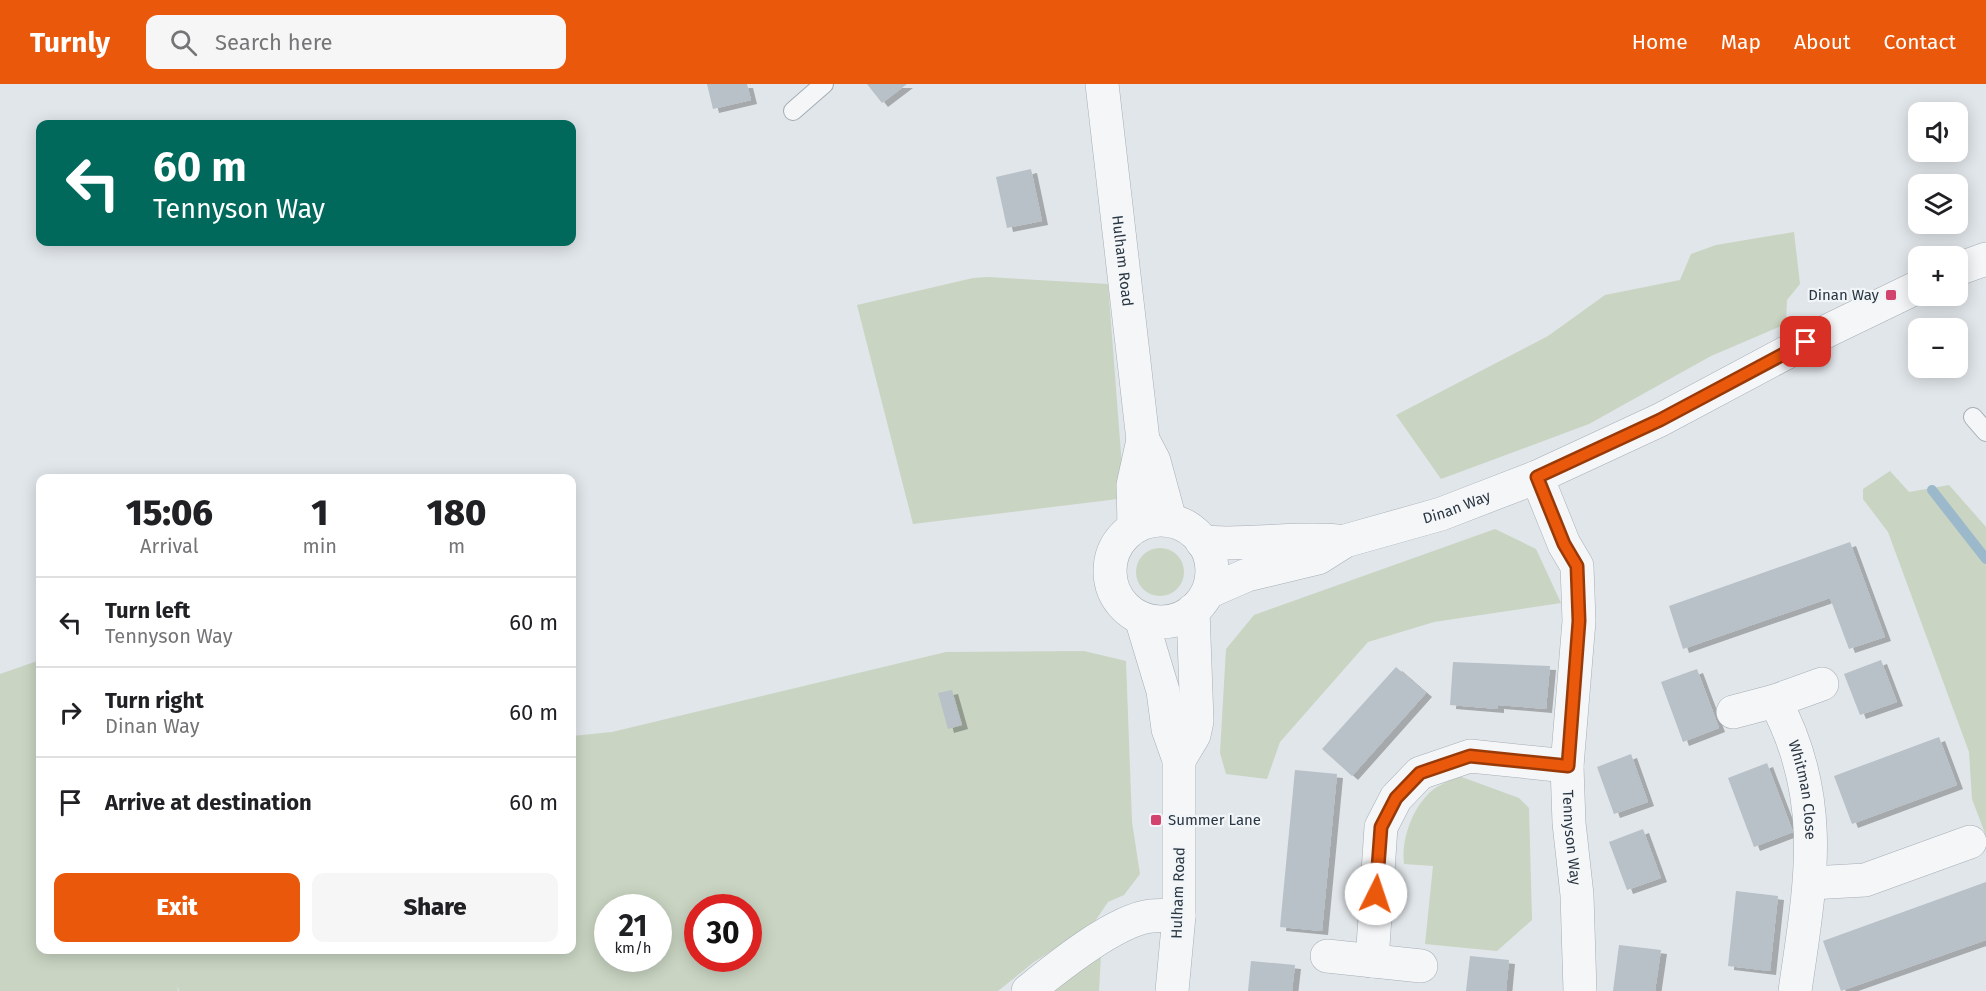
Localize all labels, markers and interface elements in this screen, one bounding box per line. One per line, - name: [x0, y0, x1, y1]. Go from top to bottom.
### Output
- search box: [146, 15, 566, 69]
- text: Turnly: [30, 26, 110, 59]
- icon: search: [167, 26, 200, 59]
- text: Search here: [215, 29, 332, 56]
- text: Home: [1632, 29, 1688, 55]
- text: Map: [1721, 29, 1761, 55]
- text: About: [1794, 29, 1851, 55]
- text: Contact: [1884, 29, 1956, 55]
- map controls: [1908, 102, 1968, 378]
- button: sound: [1908, 102, 1968, 162]
- text: 60 m: [153, 142, 247, 192]
- icon: left: [54, 144, 132, 222]
- button: layers: [1908, 174, 1968, 234]
- text: Tennyson Way: [153, 193, 325, 225]
- street label: Hulham Road: [1108, 214, 1137, 307]
- button: +: [1908, 246, 1968, 306]
- place label: Dinan Way: [1808, 286, 1880, 304]
- marker: Dinan Way: [1884, 288, 1898, 302]
- pin: [1780, 316, 1831, 367]
- button: −: [1908, 318, 1968, 378]
- icon: arrive: [1789, 325, 1822, 358]
- street label: Dinan Way: [1421, 487, 1494, 528]
- text: 15:06: [126, 491, 213, 535]
- text: 1: [311, 491, 328, 535]
- text: 180: [427, 491, 486, 535]
- text: Arrival: [140, 534, 199, 558]
- text: min: [303, 534, 337, 558]
- text: m: [448, 534, 465, 558]
- text: Turn left: [105, 597, 190, 624]
- icon: left: [54, 606, 87, 639]
- text: 60 m: [509, 609, 558, 636]
- text: Tennyson Way: [105, 624, 233, 648]
- text: Turn right: [105, 687, 204, 714]
- icon: right: [54, 696, 87, 729]
- text: 60 m: [509, 699, 558, 726]
- text: Dinan Way: [105, 714, 199, 738]
- street label: Whitman Close: [1784, 738, 1819, 840]
- icon: arrive: [54, 786, 87, 819]
- text: Arrive at destination: [105, 789, 312, 816]
- text: 60 m: [509, 789, 558, 816]
- street label: Tennyson Way: [1559, 789, 1585, 887]
- place label: Summer Lane: [1168, 811, 1261, 829]
- marker: Summer Lane: [1149, 813, 1163, 827]
- street label: Hulham Road: [1167, 847, 1189, 939]
- position arrow: [1344, 862, 1408, 926]
- button: Exit: [54, 873, 300, 942]
- button: Share: [312, 873, 558, 942]
- speed limit sign: 30: [684, 894, 762, 972]
- text: 21: [619, 908, 647, 944]
- text: km/h: [614, 939, 652, 957]

